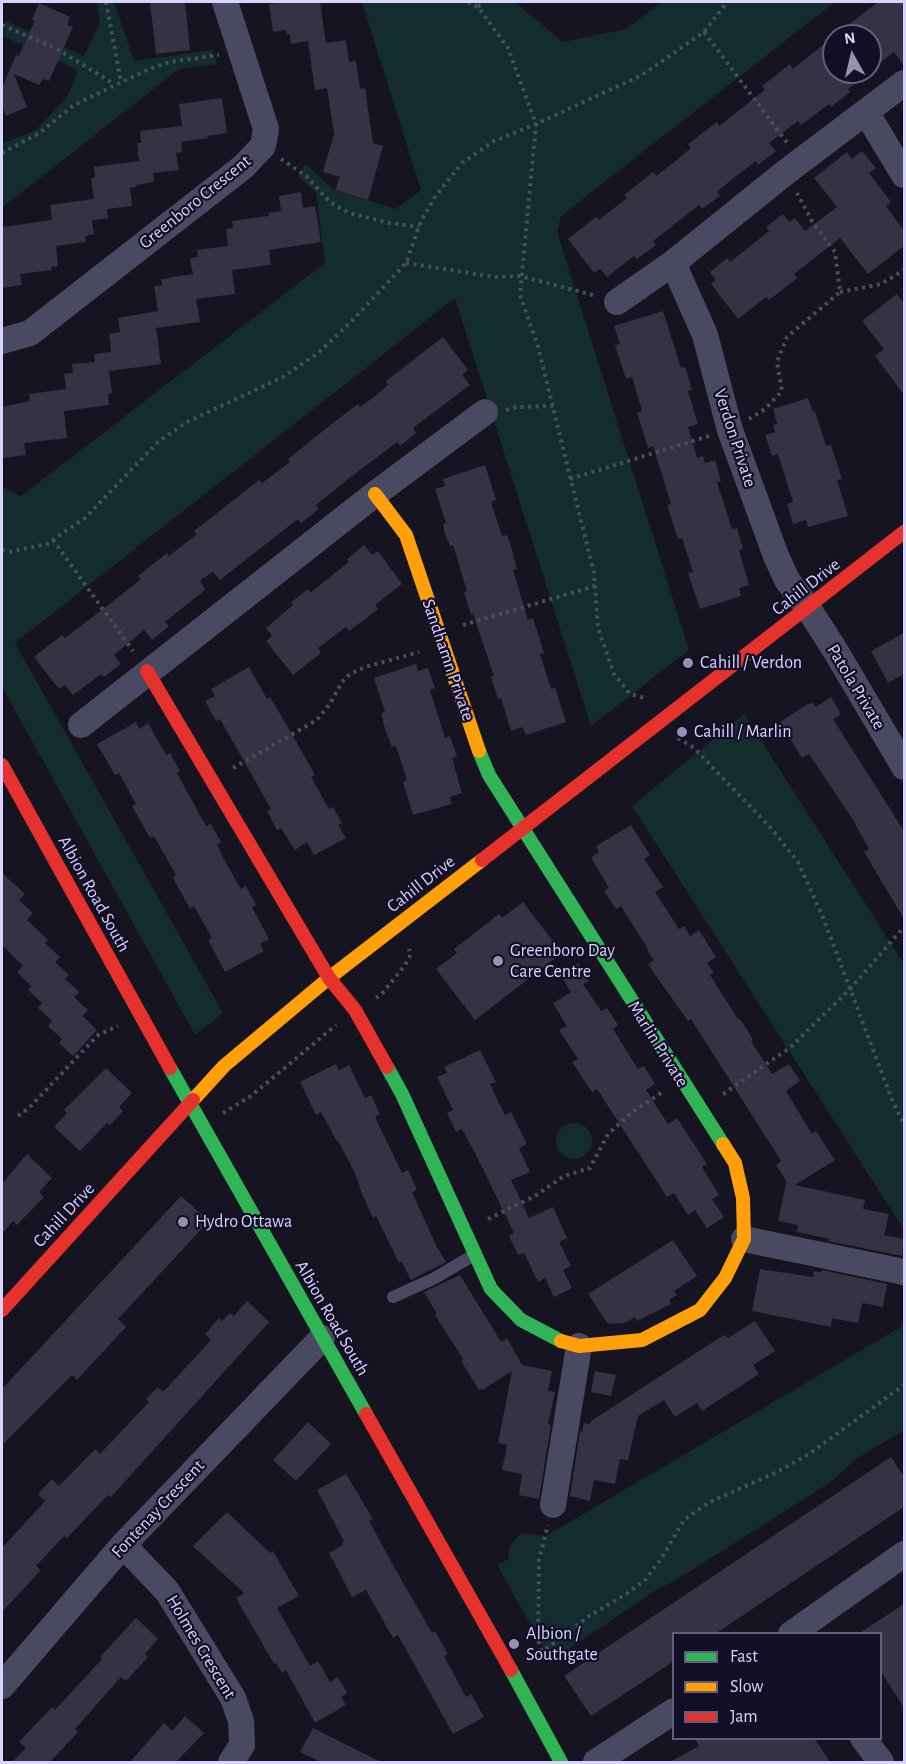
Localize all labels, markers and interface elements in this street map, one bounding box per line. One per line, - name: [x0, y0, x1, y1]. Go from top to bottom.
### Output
- north arrow: [822, 24, 882, 84]
- text: N: [843, 29, 856, 47]
- street label: Greenboro Crescent: [135, 150, 255, 254]
- street label: Verdon Private: [709, 386, 761, 490]
- street label: Cahill Drive: [768, 554, 844, 620]
- street label: Sandhamn Private: [417, 596, 479, 724]
- street label: Patola Private: [822, 640, 890, 734]
- place label: Cahill / Verdon: [700, 652, 802, 674]
- marker: Cahill / Verdon: [681, 656, 695, 670]
- place label: Cahill / Marlin: [694, 721, 791, 743]
- marker: Cahill / Marlin: [675, 725, 689, 739]
- street label: Albion Road South: [53, 832, 135, 956]
- street label: Cahill Drive: [383, 851, 459, 917]
- place label: Greenboro Day Care Centre: [510, 940, 615, 982]
- marker: Greenboro Day Care Centre: [491, 954, 505, 968]
- street label: Marlin Private: [623, 997, 693, 1091]
- street label: Cahill Drive: [29, 1178, 99, 1252]
- place label: Hydro Ottawa: [195, 1211, 292, 1233]
- marker: Hydro Ottawa: [176, 1215, 190, 1229]
- street label: Albion Road South: [290, 1257, 374, 1379]
- street label: Fontenay Crescent: [107, 1455, 209, 1563]
- street label: Holmes Crescent: [161, 1591, 241, 1703]
- place label: Albion / Southgate: [526, 1623, 598, 1666]
- legend: [672, 1632, 882, 1740]
- marker: Albion / Southgate: [507, 1637, 521, 1651]
- text: Fast: [730, 1648, 758, 1666]
- text: Slow: [730, 1678, 763, 1696]
- text: Jam: [730, 1708, 758, 1726]

